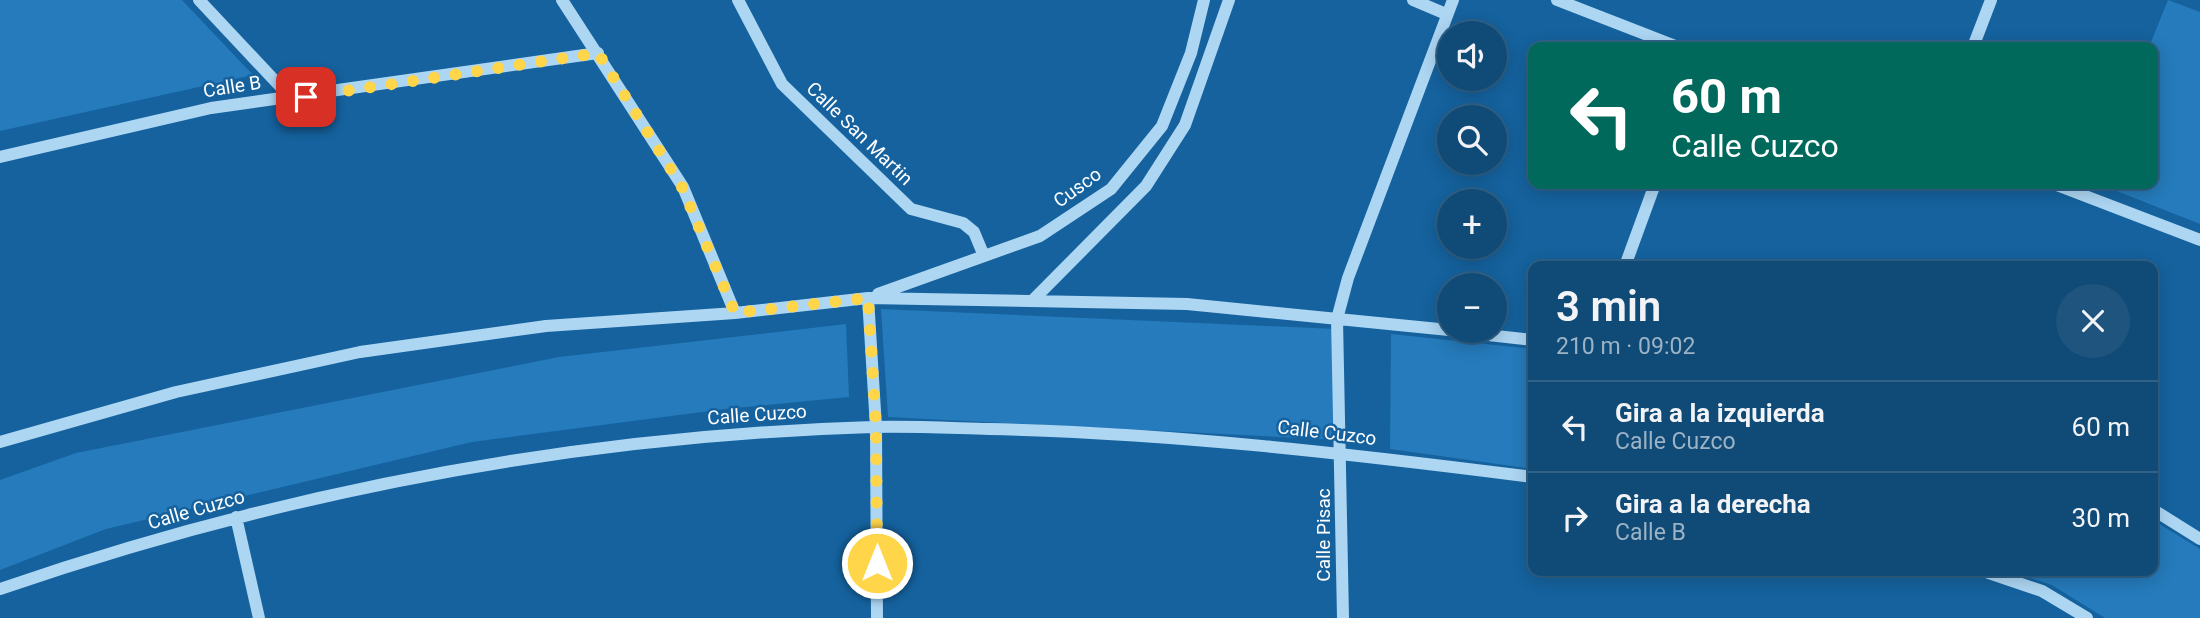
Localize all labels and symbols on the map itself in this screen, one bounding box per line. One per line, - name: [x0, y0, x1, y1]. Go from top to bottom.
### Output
- pin: [276, 67, 336, 127]
- street label: Calle B: [201, 71, 263, 102]
- street label: Calle San Martin: [802, 77, 918, 190]
- street label: Cusco: [1049, 162, 1106, 212]
- street label: Calle Cuzco: [707, 400, 808, 429]
- street label: Calle Cuzco: [1276, 415, 1378, 450]
- street label: Calle Cuzco: [145, 485, 247, 534]
- street label: Calle Pisac: [1312, 488, 1335, 582]
- position arrow: [840, 526, 914, 600]

